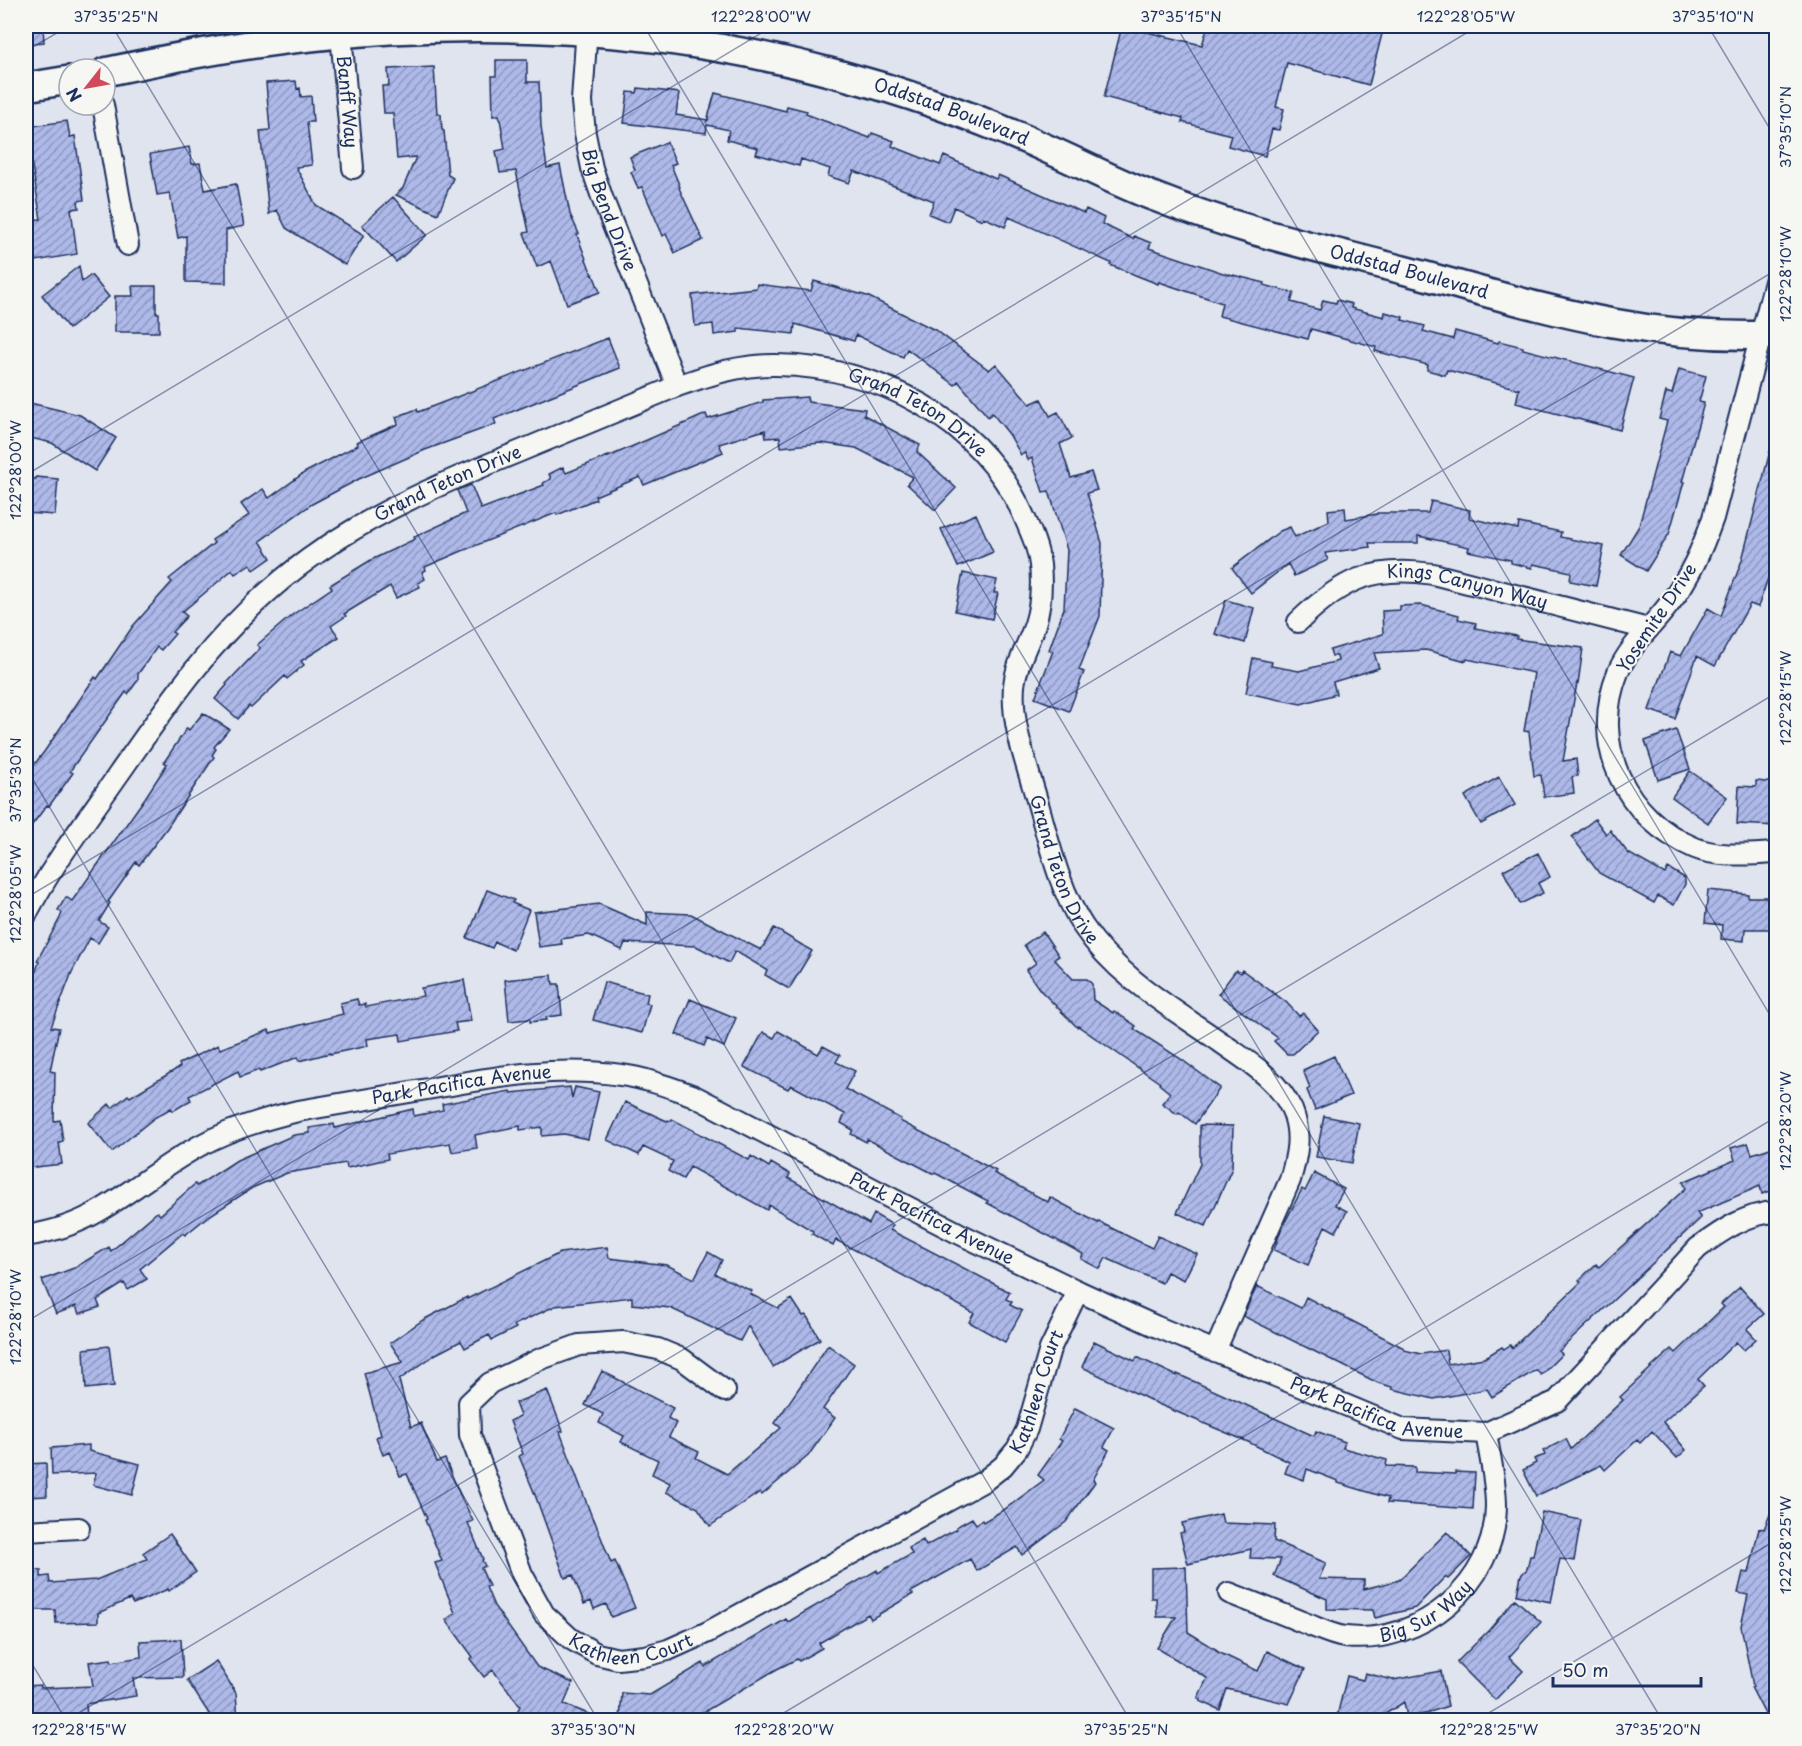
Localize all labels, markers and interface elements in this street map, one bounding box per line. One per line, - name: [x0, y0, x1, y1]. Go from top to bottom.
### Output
- text: 37°35'25"N: [74, 4, 158, 27]
- text: 122°28'00"W: [711, 4, 812, 27]
- text: 37°35'15"N: [1140, 4, 1222, 27]
- text: 122°28'05"W: [1417, 4, 1516, 27]
- text: 37°35'10"N: [1672, 4, 1754, 27]
- street label: Banff Way: [331, 54, 366, 149]
- north arrow: [57, 57, 117, 117]
- street label: Oddstad Boulevard: [871, 70, 1034, 151]
- text: N: [60, 84, 87, 107]
- text: 37°35'10"N: [1773, 86, 1796, 168]
- street label: Big Bend Drive: [576, 146, 645, 275]
- text: 122°28'10"W: [1773, 225, 1796, 322]
- street label: Oddstad Boulevard: [1327, 237, 1492, 305]
- street label: Grand Teton Drive: [845, 360, 995, 463]
- text: 122°28'00"W: [3, 419, 26, 520]
- street label: Grand Teton Drive: [368, 437, 525, 528]
- street label: Kings Canyon Way: [1386, 556, 1551, 615]
- street label: Yosemite Drive: [1609, 557, 1702, 677]
- text: 122°28'15"W: [1773, 650, 1796, 745]
- text: 37°35'30"N: [3, 737, 26, 823]
- street label: Grand Teton Drive: [1024, 791, 1106, 949]
- text: 122°28'05"W: [3, 844, 26, 943]
- street label: Park Pacifica Avenue: [369, 1057, 552, 1110]
- text: 122°28'20"W: [1773, 1071, 1796, 1171]
- street label: Park Pacifica Avenue: [845, 1164, 1019, 1270]
- text: 122°28'10"W: [3, 1268, 26, 1365]
- street label: Kathleen Court: [1002, 1325, 1069, 1458]
- street label: Park Pacifica Avenue: [1286, 1369, 1464, 1444]
- text: 122°28'25"W: [1773, 1495, 1796, 1594]
- street label: Big Sur Way: [1377, 1573, 1478, 1648]
- street label: Kathleen Court: [566, 1622, 698, 1646]
- text: Kathleen Court: [564, 1626, 697, 1671]
- scale bar: [1553, 1650, 1702, 1688]
- text: 50 m: [1562, 1656, 1609, 1683]
- text: 122°28'15"W: [32, 1717, 127, 1740]
- text: 37°35'30"N: [550, 1717, 636, 1740]
- text: 122°28'20"W: [734, 1717, 834, 1740]
- text: 37°35'25"N: [1084, 1717, 1168, 1740]
- text: 122°28'25"W: [1440, 1717, 1539, 1740]
- text: 37°35'20"N: [1615, 1717, 1701, 1740]

